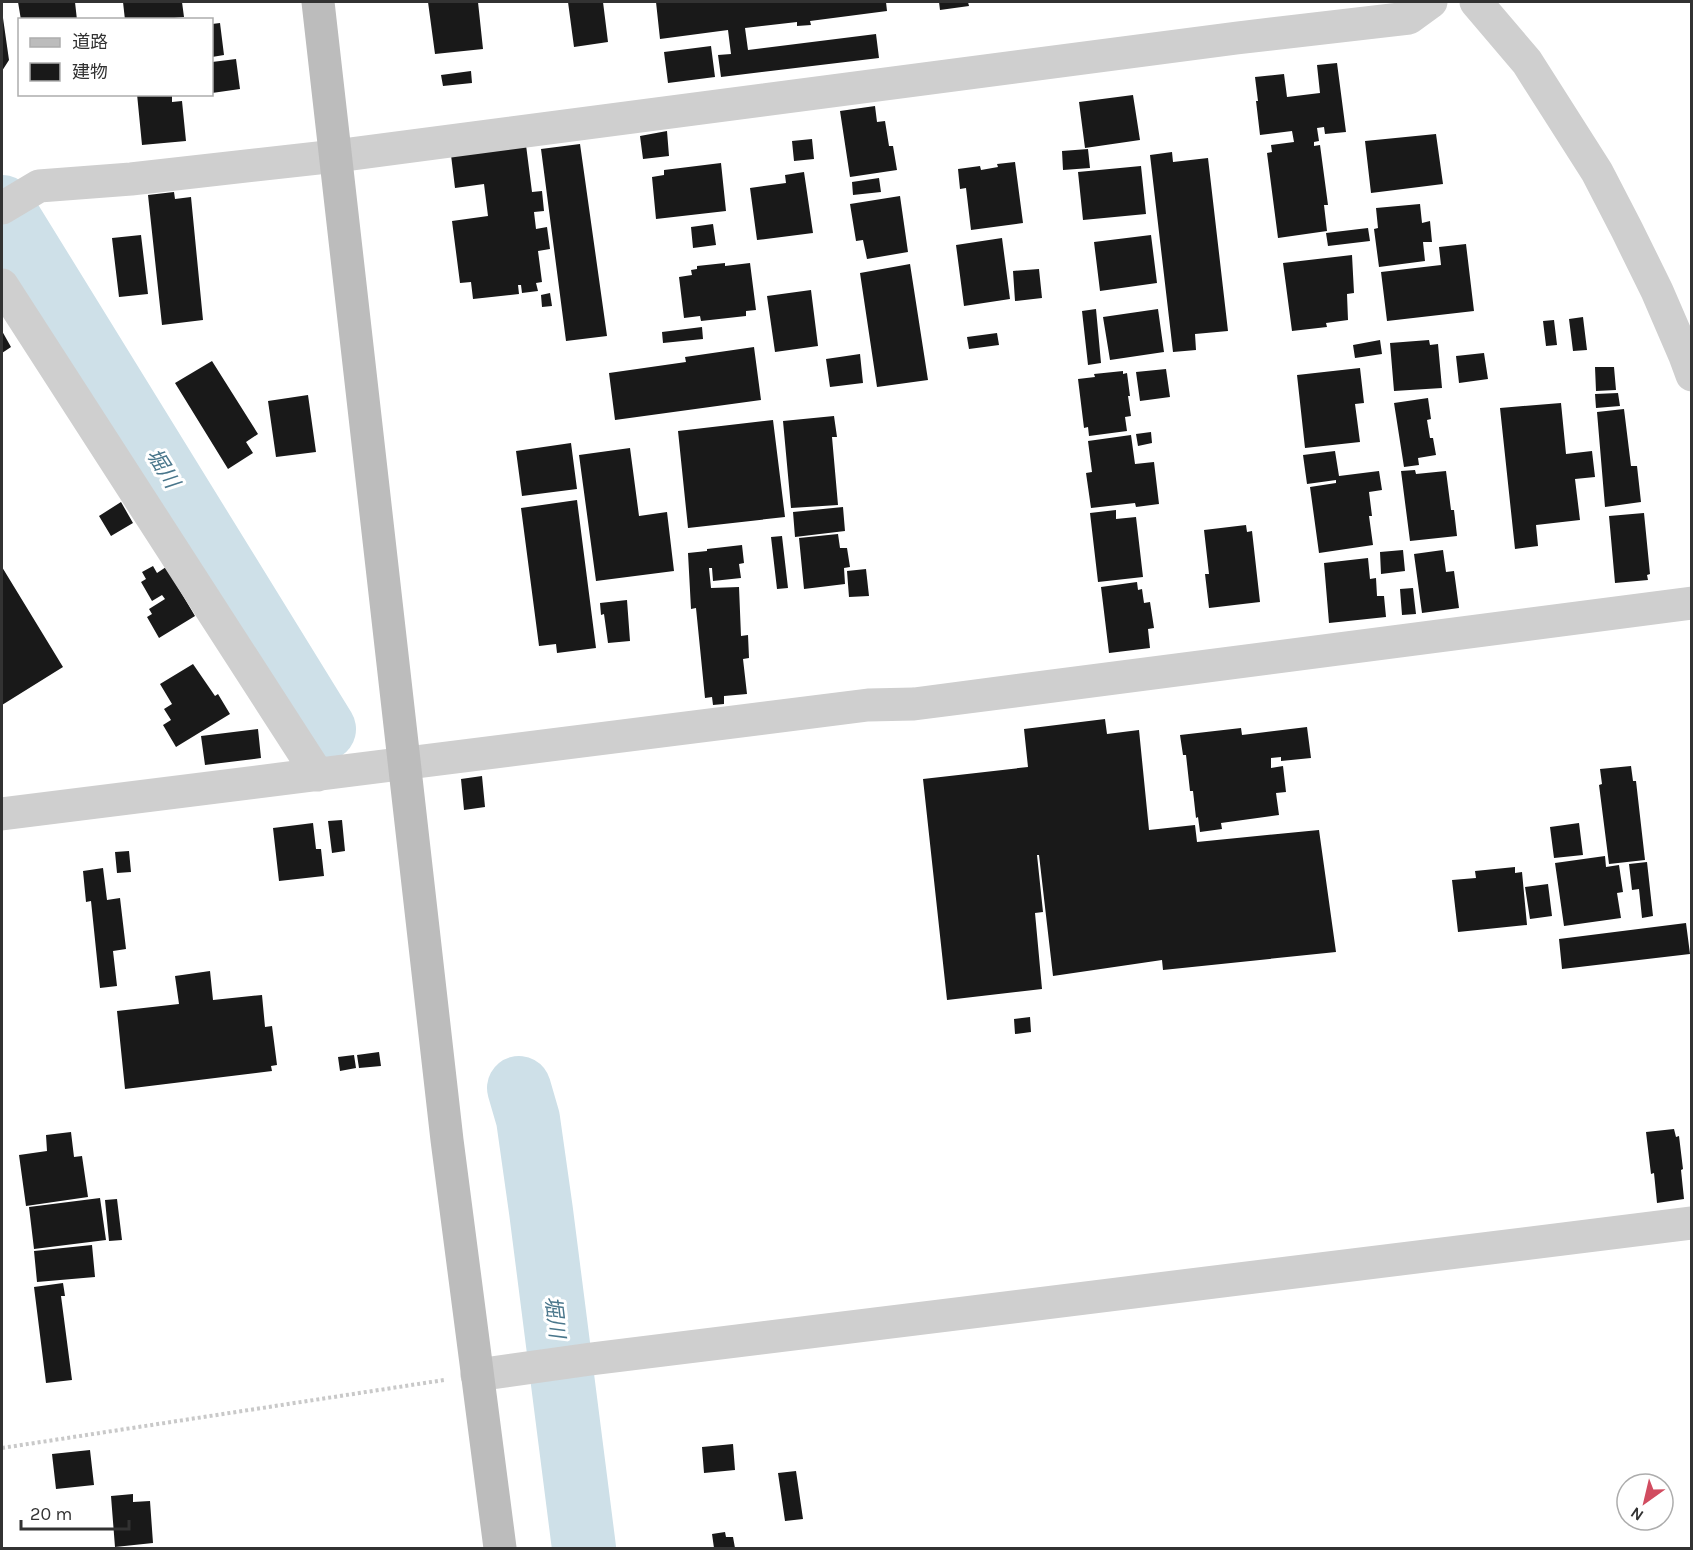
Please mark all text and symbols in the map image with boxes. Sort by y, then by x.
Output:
legend [18,18,213,96]
text: 道路 [72,31,108,53]
text: 建物 [72,61,108,83]
water label: 堀川 [142,444,185,494]
water label: 堀川 [541,1295,570,1341]
north arrow [1615,1472,1675,1532]
scale bar [21,1493,129,1531]
text: 20 m [30,1503,72,1525]
text: N [1627,1503,1647,1525]

